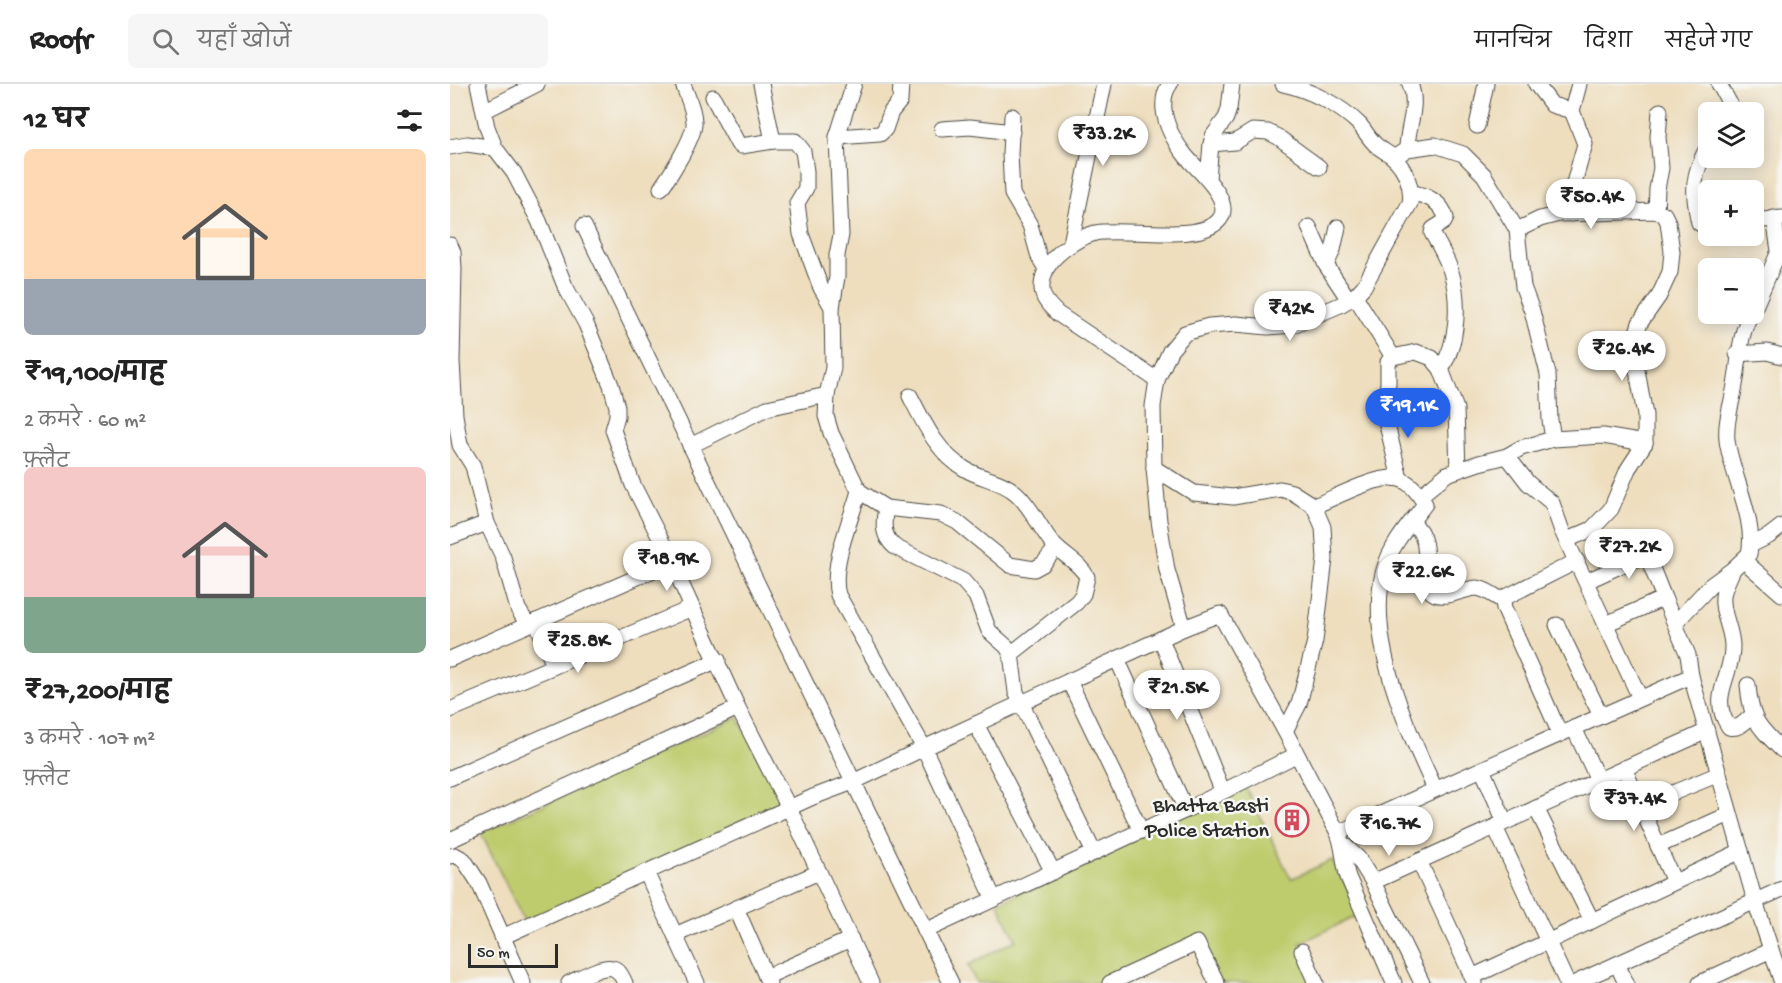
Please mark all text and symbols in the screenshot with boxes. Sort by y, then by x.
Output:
search box [128,14,548,68]
text: Roofr [30,25,92,58]
icon: search [149,25,182,58]
text: यहाँ खोजें [197,30,291,56]
text: मानचित्र [1475,31,1552,56]
text: दिशा [1585,31,1632,56]
text: सहेजे गए [1665,31,1752,56]
map controls [1698,102,1764,324]
button: layers [1698,102,1764,168]
icon: filters [393,104,426,137]
text: 12 घर [24,107,88,138]
pin: ₹33.2K [1054,116,1152,167]
text: ₹33.2K [1072,124,1134,147]
pin: ₹50.4K [1542,179,1640,230]
button: + [1698,180,1764,246]
text: ₹50.4K [1560,187,1622,210]
icon: home [171,188,279,296]
button: − [1698,258,1764,324]
pin: ₹42K [1254,291,1326,342]
text: ₹42K [1268,299,1312,322]
pin: ₹26.4K [1573,331,1671,382]
text: ₹26.4K [1592,339,1652,362]
text: ₹19,100/माह [24,360,166,391]
pin: ₹19.1K [1359,388,1457,439]
text: ₹19.1K [1379,396,1437,419]
text: 2 कमरे · 60 m² [24,411,146,434]
text: फ़्लैट [24,452,70,475]
icon: home [171,506,279,614]
pin: ₹27.2K [1580,529,1678,580]
text: ₹27.2K [1598,537,1660,560]
pin: ₹18.9K [618,541,716,592]
text: ₹18.9K [637,549,697,572]
pin: ₹22.6K [1373,554,1471,605]
text: ₹22.6K [1392,562,1452,585]
pin: ₹25.8K [529,623,627,674]
text: ₹25.8K [547,631,609,654]
pin: ₹21.5K [1128,670,1226,721]
text: ₹27,200/माह [24,678,171,709]
text: ₹21.5K [1147,678,1207,701]
text: 3 कमरे · 107 m² [24,729,155,752]
text: फ़्लैट [24,770,70,793]
pin: ₹37.4K [1585,781,1683,832]
text: ₹37.4K [1603,789,1665,812]
place label: Bhatta Basti Police Station [1144,794,1270,845]
building icon: Bhatta Basti Police Station [1274,802,1310,838]
pin: ₹16.7K [1340,806,1438,857]
text: ₹16.7K [1359,814,1419,837]
scale bar [468,941,558,968]
text: 50 m [477,945,510,964]

